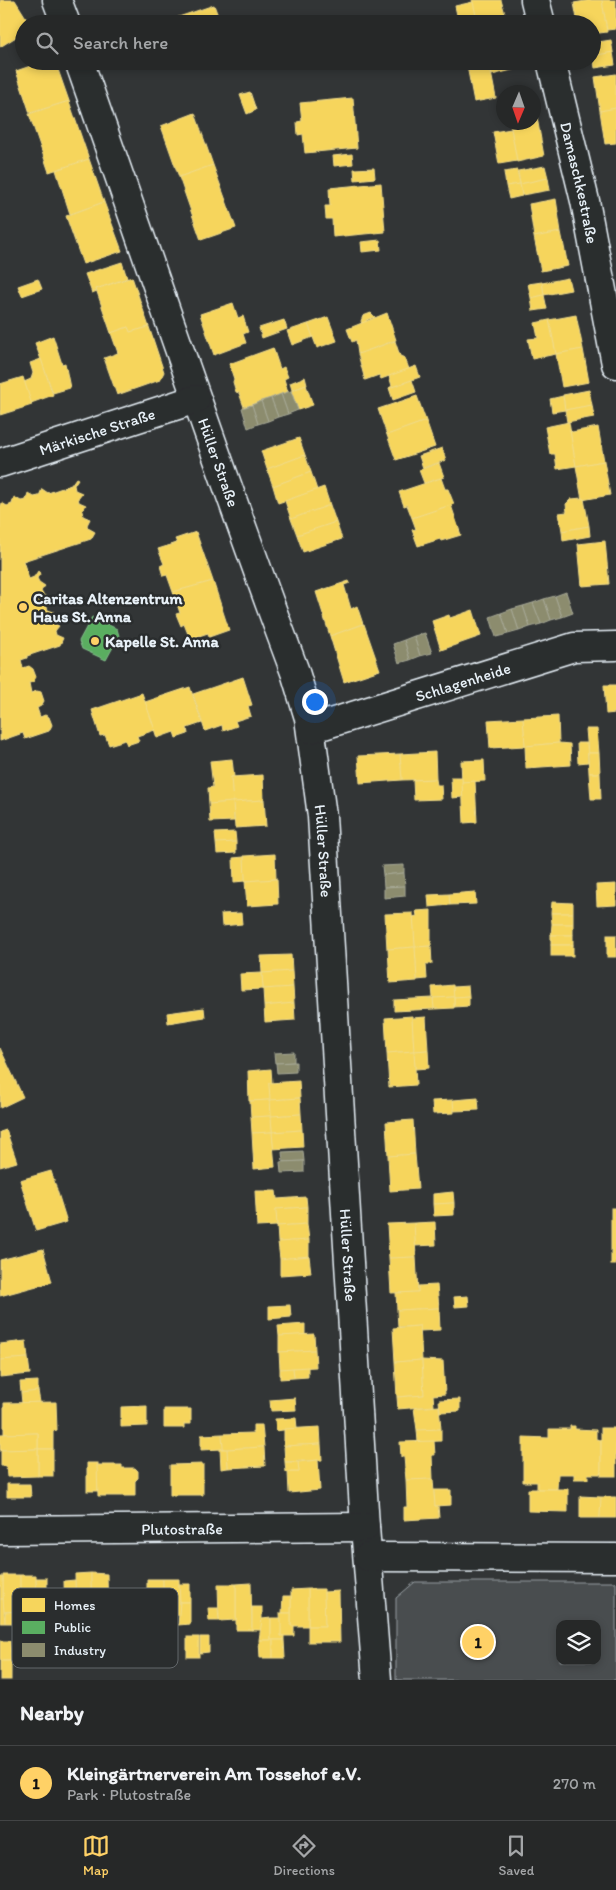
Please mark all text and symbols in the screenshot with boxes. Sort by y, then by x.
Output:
search box [15,15,601,70]
icon: search [33,29,61,57]
text: Search here [73,31,168,54]
north arrow [496,85,541,130]
street label: Damaschkestraße [557,120,602,245]
street label: Märkische Straße [37,404,157,459]
street label: Hüller Straße [194,415,243,510]
place label: Caritas Altenzentrum Haus St. Anna [33,589,182,626]
marker: Caritas Altenzentrum Haus St. Anna [17,601,29,613]
place label: Kapelle St. Anna [105,632,219,652]
marker: Kapelle St. Anna [89,635,101,647]
street label: Schlagenheide [413,658,513,705]
your location [302,689,328,715]
street label: Hüller Straße [311,803,336,898]
street label: Hüller Straße [336,1208,361,1303]
street label: Plutostraße [141,1519,223,1538]
legend [12,1588,178,1668]
text: Homes [54,1597,96,1614]
text: Public [54,1619,92,1636]
map controls [556,1620,601,1665]
button: layers [556,1620,601,1665]
pin: 1 [462,1623,494,1661]
text: Industry [54,1642,106,1659]
text: Nearby [20,1700,84,1725]
text: Kleingärtnerverein Am Tossehof e.V. [67,1762,361,1785]
text: 1 [32,1774,40,1793]
text: 270 m [553,1774,596,1793]
text: Park · Plutostraße [67,1785,191,1804]
tab: Map [82,1832,110,1879]
tab: Directions [273,1832,335,1879]
tab: Saved [498,1832,534,1879]

